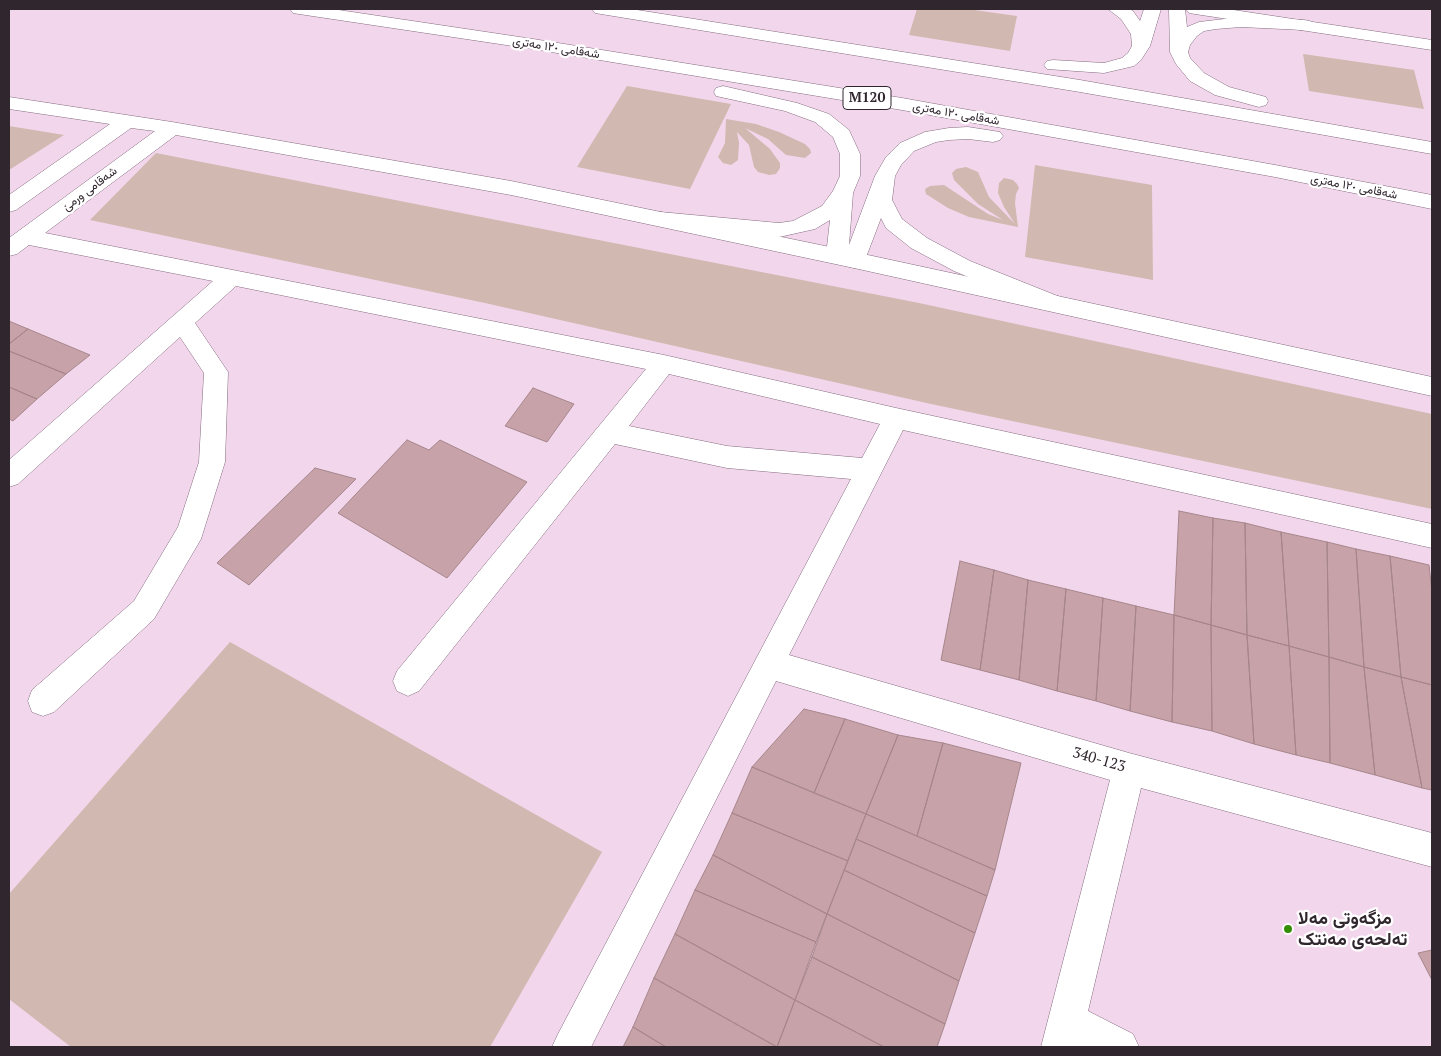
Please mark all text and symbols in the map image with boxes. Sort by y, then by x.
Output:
street label: شەقامی ١٢٠ مەتری [511,34,601,62]
road number: M120 [843,86,891,110]
street label: شەقامی ١٢٠ مەتری [911,99,1001,129]
street label: شەقامی ورمێ [60,164,120,214]
street label: شەقامی ١٢٠ مەتری [1309,172,1399,202]
street label: 340-123 [1070,744,1128,776]
place label: مزگەوتی مەلا تەلحەی مەنتک [1298,908,1407,951]
marker: مزگەوتی مەلا تەلحەی مەنتک [1282,923,1294,935]

